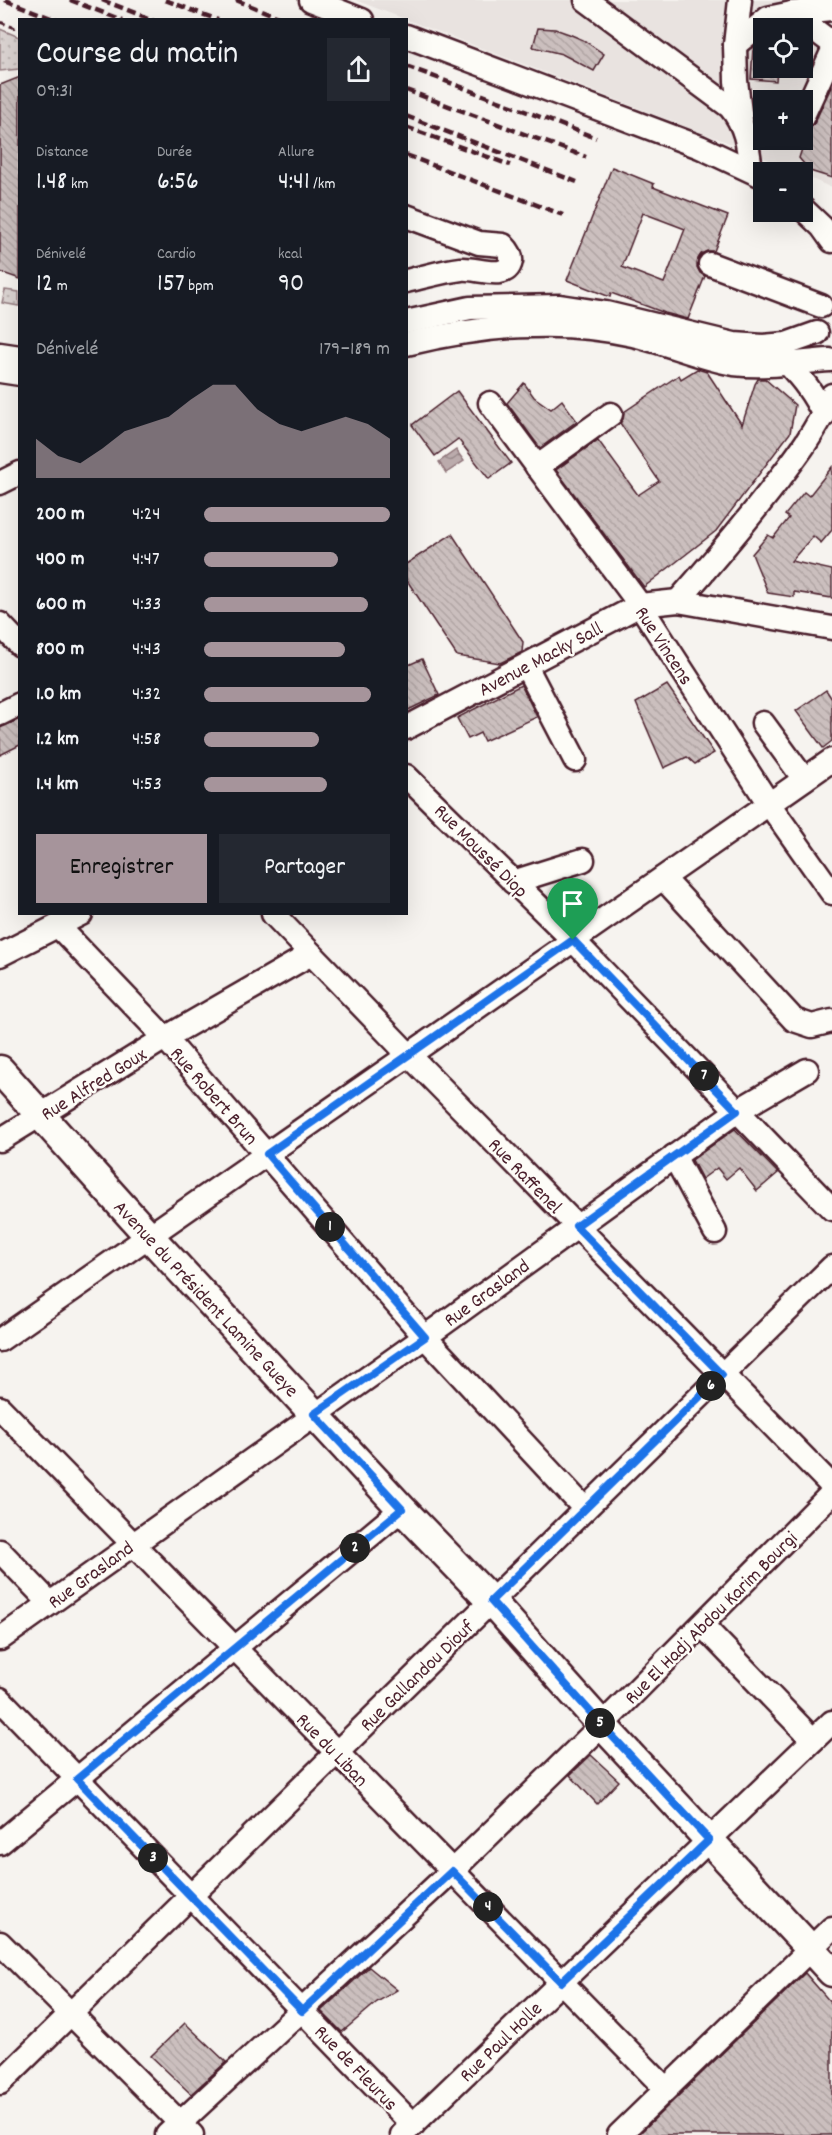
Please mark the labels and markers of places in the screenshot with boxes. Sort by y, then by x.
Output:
pin [547,878,598,940]
pin: 7 [689,1061,719,1091]
pin: 1 [315,1212,345,1242]
pin: 6 [696,1371,726,1401]
pin: 2 [340,1533,370,1563]
pin: 5 [585,1708,615,1738]
pin: 3 [138,1843,168,1873]
pin: 4 [473,1892,503,1922]

